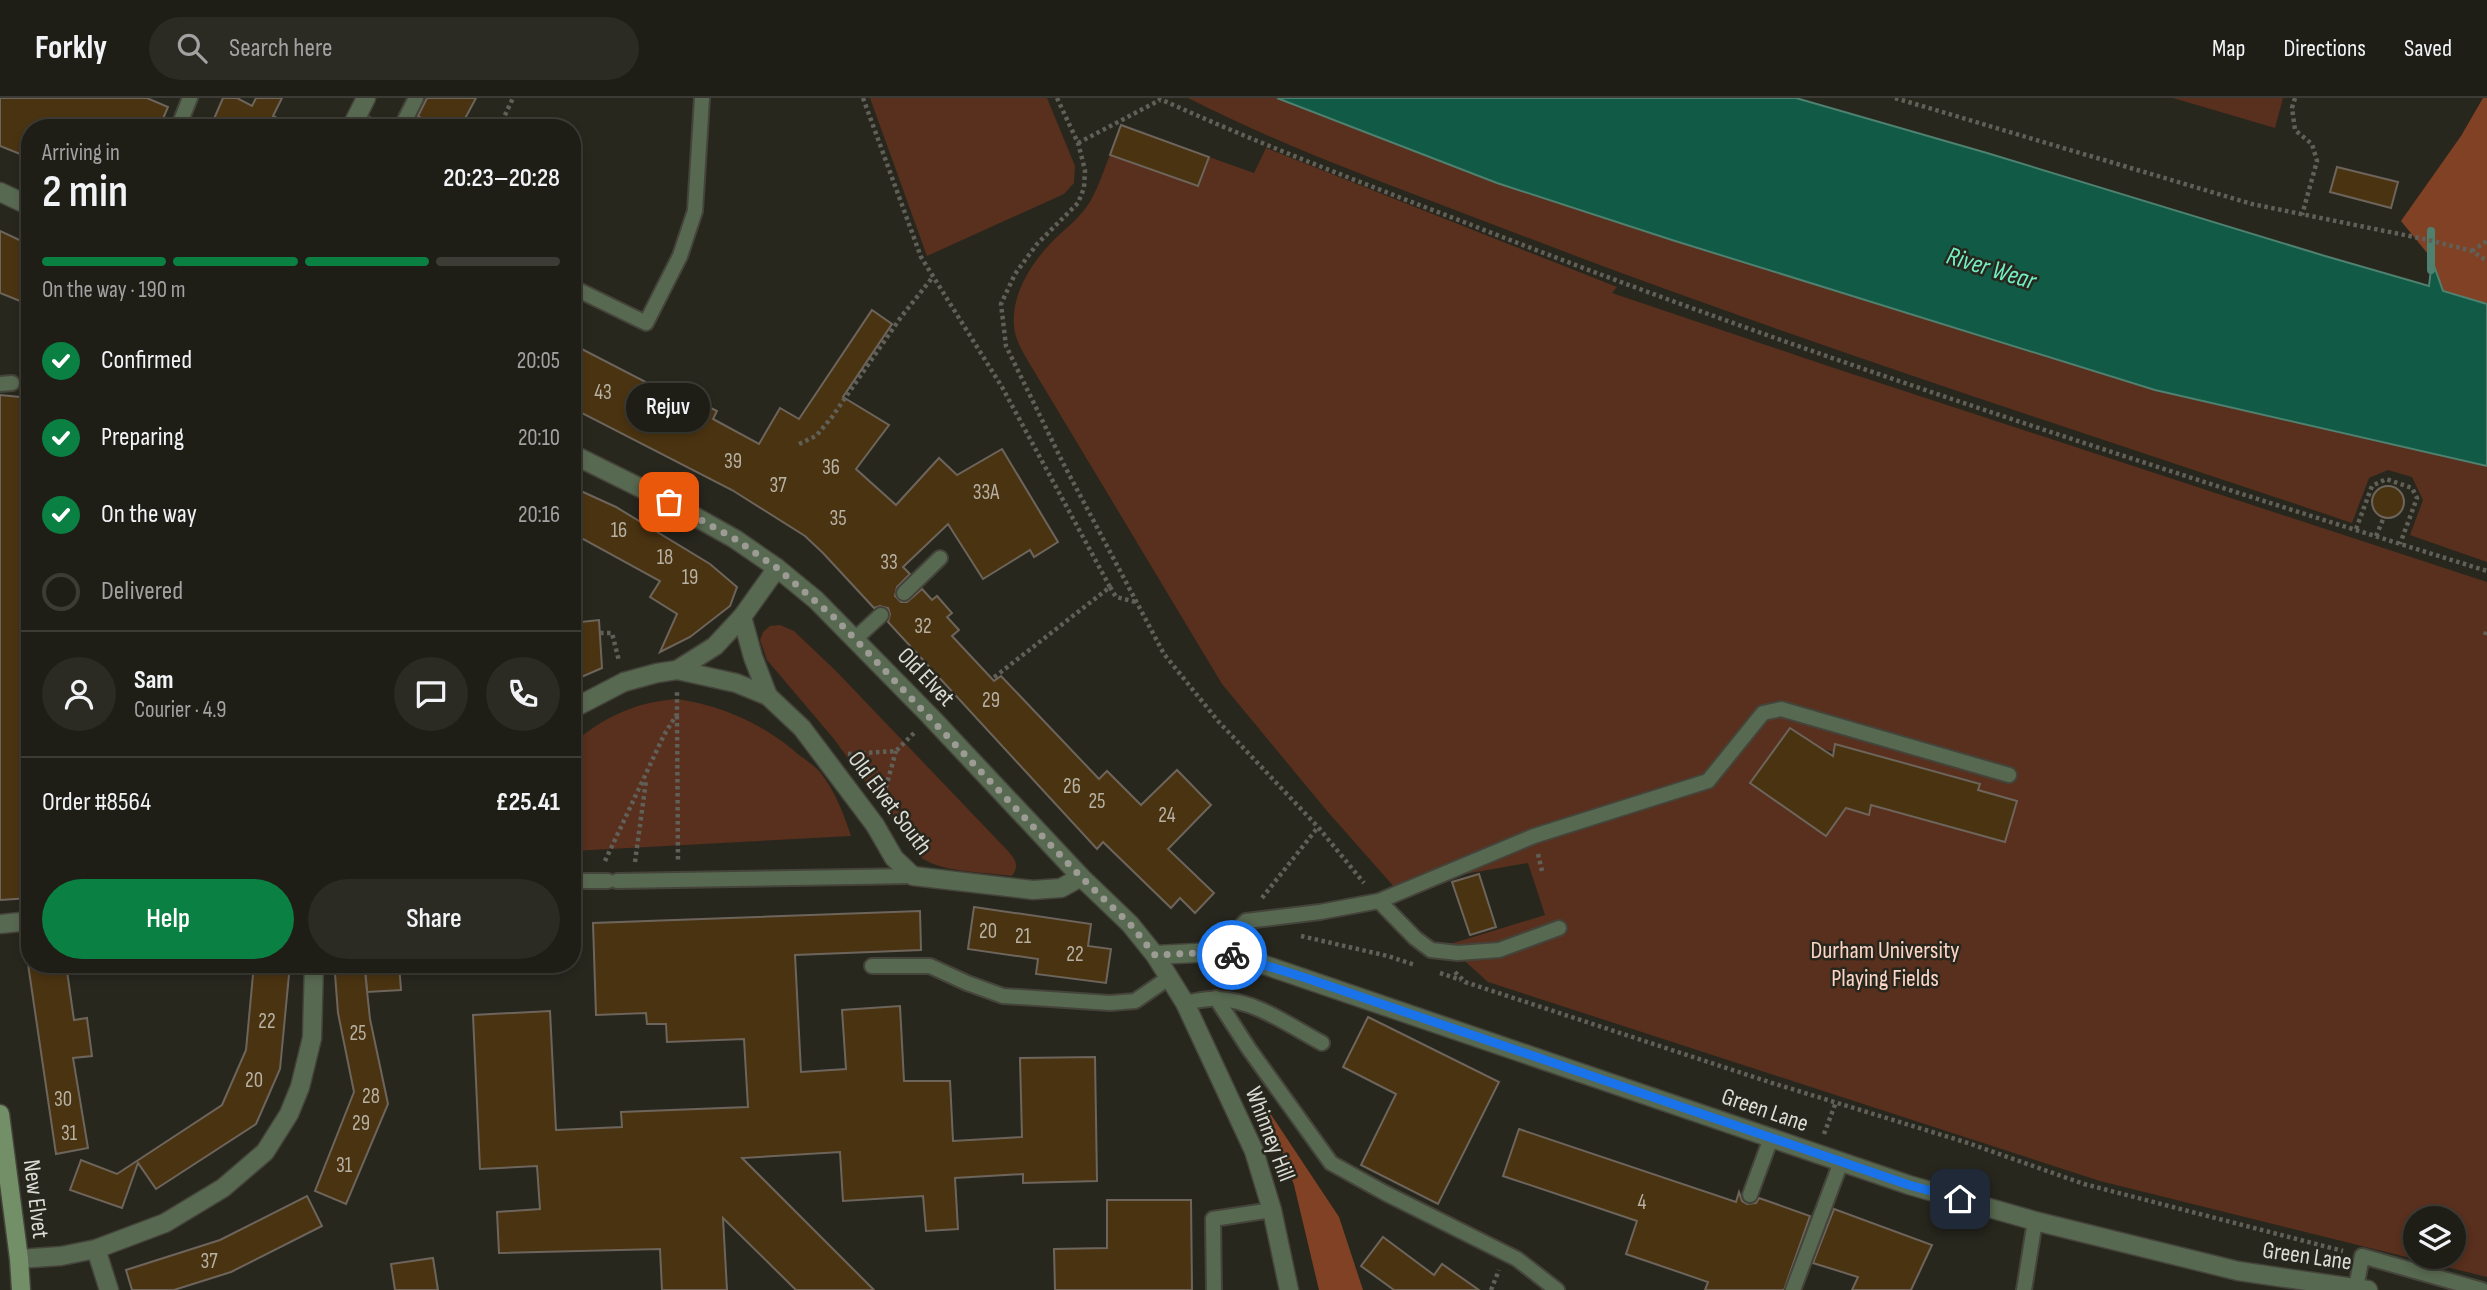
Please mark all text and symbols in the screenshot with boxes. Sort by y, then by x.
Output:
search box [149,17,639,80]
text: Forkly [35,28,107,68]
icon: search [173,29,211,67]
text: Search here [229,33,332,64]
text: Map [2212,34,2245,63]
text: Directions [2283,34,2366,63]
text: Saved [2404,34,2452,63]
text: Arriving in [42,139,120,167]
text: 20:23–20:28 [443,163,560,194]
text: 2 min [42,165,128,220]
water label: River Wear [1943,241,2041,298]
text: On the way · 190 m [42,276,185,304]
icon: check [42,342,80,380]
text: Confirmed [101,345,192,376]
text: 20:05 [517,347,560,375]
house number: 43 [594,380,612,405]
callout: Rejuv [627,383,711,432]
text: Rejuv [646,393,690,421]
icon: check [42,419,80,457]
text: Preparing [101,422,184,453]
text: 20:10 [518,424,560,452]
house number: 39 [724,449,742,474]
house number: 36 [822,455,840,480]
pin [639,472,699,532]
house number: 37 [769,473,787,498]
house number: 33A [973,480,1000,505]
icon: bag [650,483,688,521]
icon: check [42,496,80,534]
text: On the way [101,499,197,530]
text: 20:16 [518,501,560,529]
house number: 35 [829,506,847,531]
house number: 16 [611,518,627,543]
house number: 18 [657,545,673,570]
house number: 33 [880,550,898,575]
house number: 19 [682,565,698,590]
text: Delivered [101,576,183,607]
house number: 32 [914,614,932,639]
street label: Old Elvet [891,642,961,712]
button: person [42,657,116,731]
button: chat [394,657,468,731]
button: phone [486,657,560,731]
text: Sam [134,665,174,696]
house number: 29 [982,688,1000,713]
text: Courier · 4.9 [134,696,226,724]
street label: Old Elvet South [842,746,938,860]
house number: 26 [1063,774,1081,799]
text: Order #8564 [42,787,151,818]
text: £25.41 [496,787,560,818]
house number: 25 [1088,789,1106,814]
house number: 24 [1158,803,1176,828]
button: Help [42,879,294,959]
button: Share [308,879,560,959]
house number: 20 [979,919,997,944]
courier [1197,920,1267,990]
house number: 21 [1015,924,1032,949]
icon: bike [1213,936,1251,974]
park label: Durham University Playing Fields [1810,936,1960,993]
house number: 22 [1066,942,1084,967]
house number: 22 [258,1009,276,1034]
house number: 25 [349,1021,367,1046]
house number: 20 [245,1068,263,1093]
street label: Green Lane [1718,1082,1812,1138]
street label: Whinney Hill [1239,1083,1301,1185]
house number: 28 [362,1084,380,1109]
house number: 30 [54,1087,72,1112]
house number: 29 [352,1111,370,1136]
house number: 31 [61,1121,78,1146]
house number: 31 [336,1153,353,1178]
street label: New Elvet [17,1158,55,1240]
pin [1930,1169,1990,1229]
icon: home [1941,1180,1979,1218]
house number: 4 [1638,1190,1647,1215]
map controls [2403,1206,2466,1269]
button: layers [2403,1206,2466,1269]
street label: Green Lane [2260,1235,2354,1277]
house number: 37 [200,1249,218,1274]

